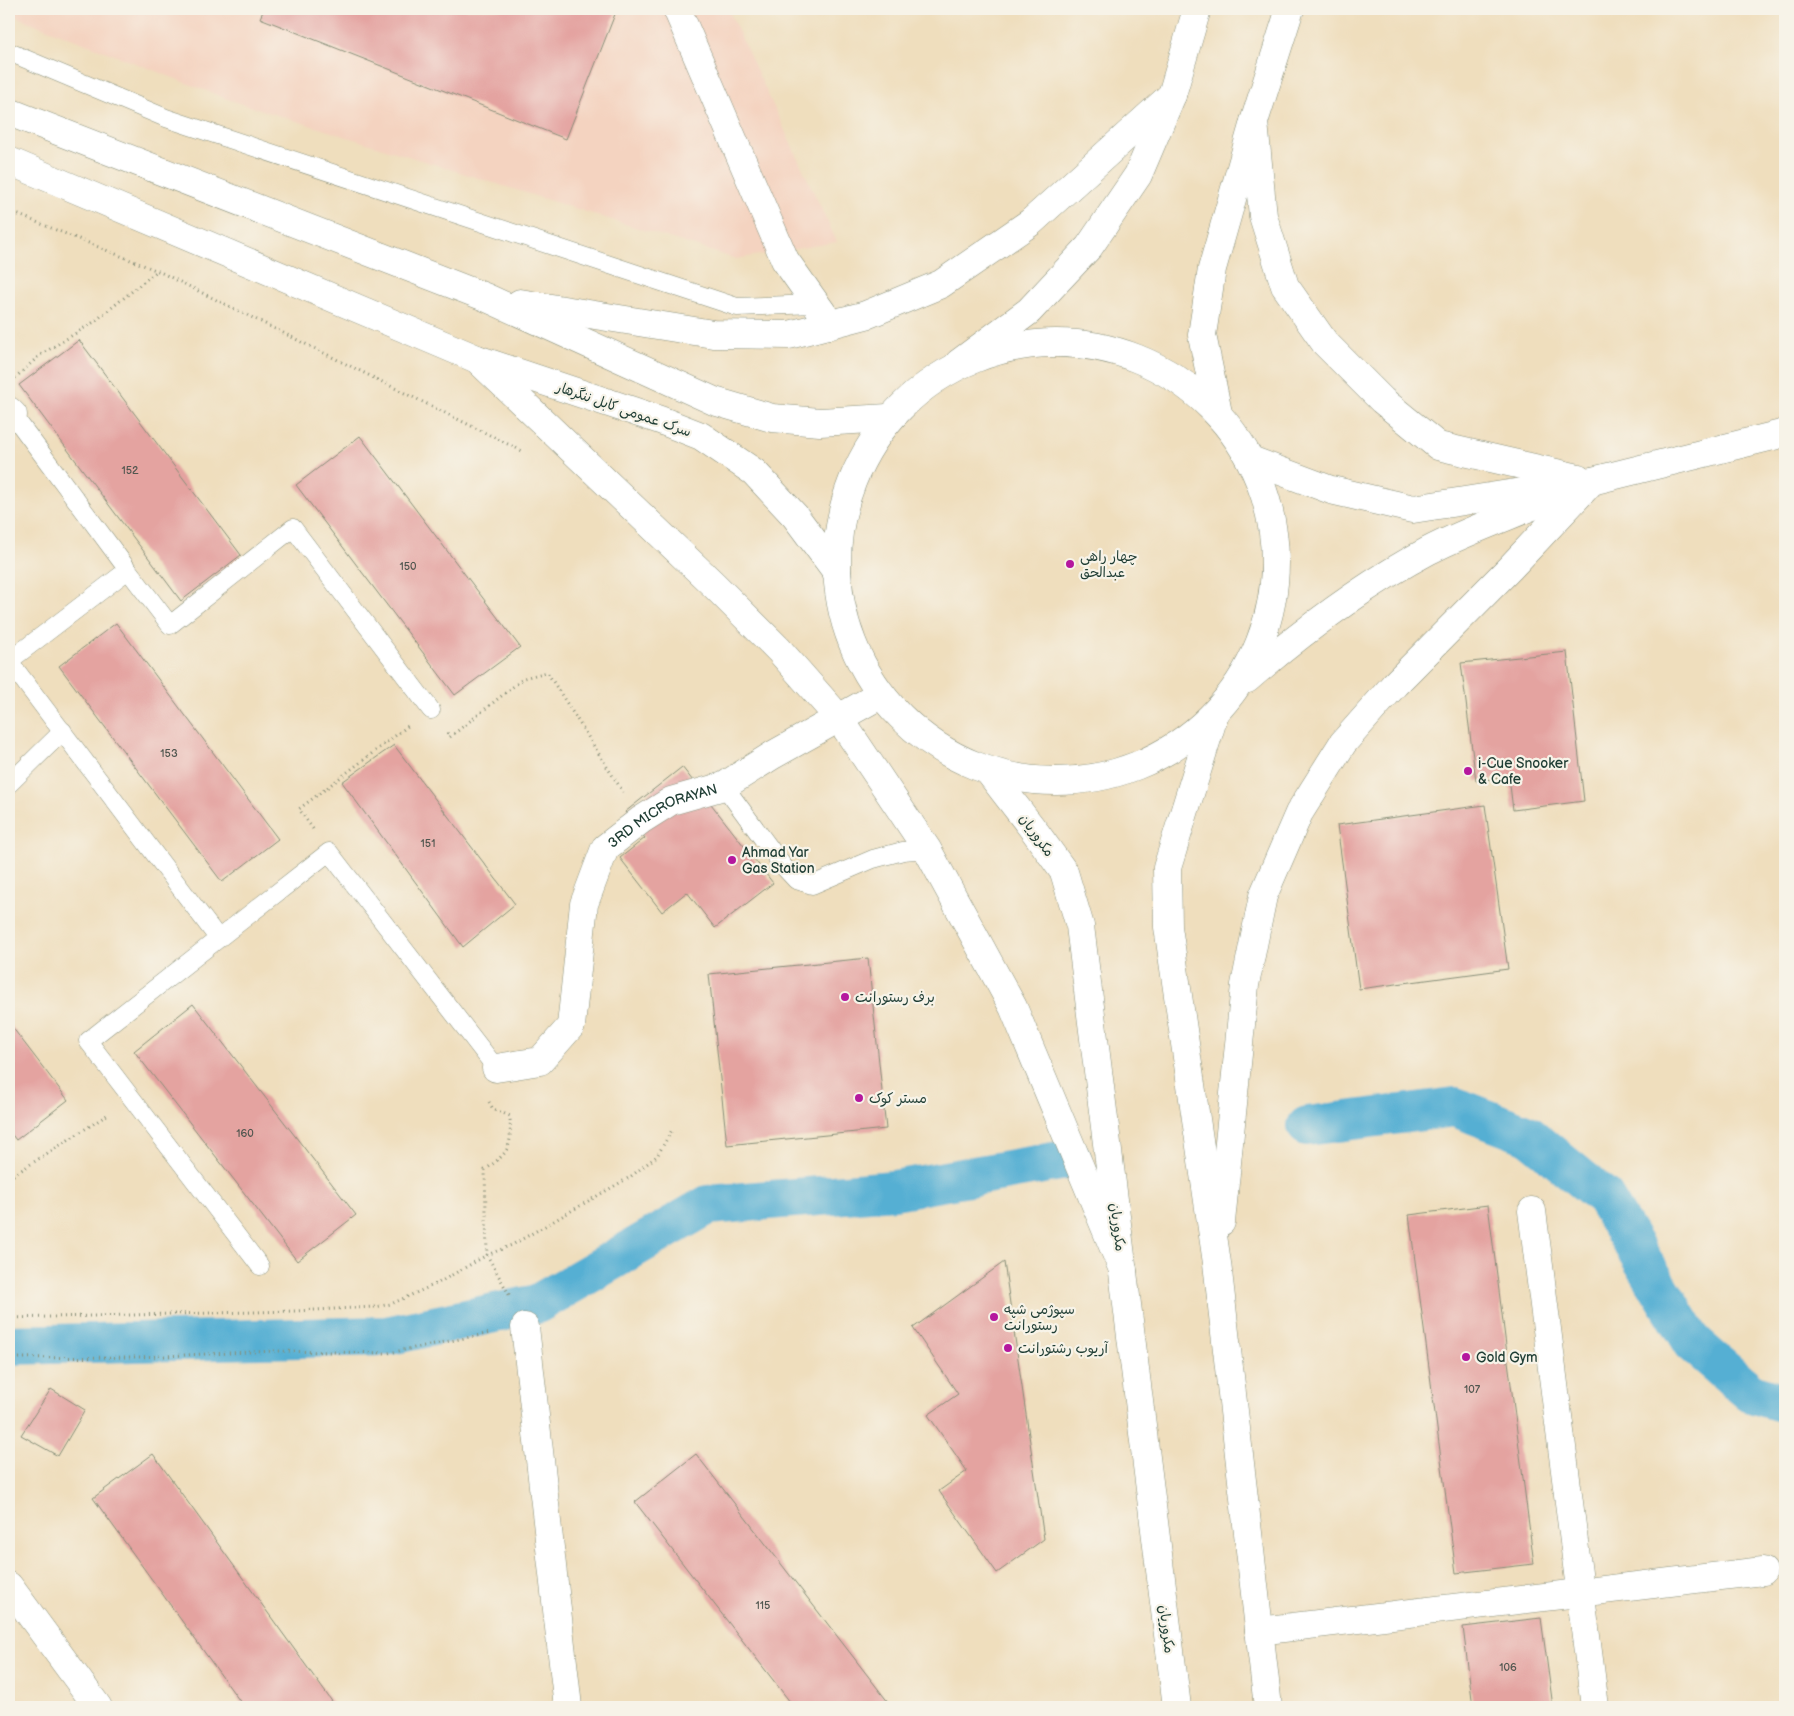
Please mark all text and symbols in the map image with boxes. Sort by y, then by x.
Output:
street label: سرک عمومی کابل ننگرهار [553,378,693,441]
house number: 152 [121,464,139,477]
place label: چهار راهی عبدالحق [1080,548,1137,581]
marker: چهار راهی عبدالحق [1064,558,1076,570]
house number: 150 [399,560,417,573]
house number: 153 [160,747,178,760]
place label: i-Cue Snooker & Cafe [1478,755,1569,788]
marker: i-Cue Snooker & Cafe [1462,765,1474,777]
street label: 3RD MICRORAYAN [605,780,719,852]
street label: مکروریان [1015,811,1058,860]
house number: 151 [421,837,435,850]
place label: Ahmad Yar Gas Station [742,844,815,877]
marker: Ahmad Yar Gas Station [726,854,738,866]
place label: برف رستورانت [855,989,935,1006]
marker: برف رستورانت [839,991,851,1003]
place label: مستر کوک [869,1090,927,1107]
marker: مستر کوک [853,1092,865,1104]
house number: 160 [236,1127,254,1140]
street label: مکروریان [1106,1202,1129,1252]
place label: سپوژمی شپه رستورانت [1004,1301,1075,1334]
marker: سپوژمی شپه رستورانت [988,1311,1000,1323]
place label: آریوب رشتورانت [1018,1340,1108,1357]
marker: آریوب رشتورانت [1002,1342,1014,1354]
place label: Gold Gym [1476,1349,1538,1366]
marker: Gold Gym [1460,1351,1472,1363]
house number: 107 [1464,1383,1481,1396]
house number: 115 [756,1599,770,1612]
street label: مکروریان [1155,1604,1178,1654]
house number: 106 [1499,1661,1517,1674]

